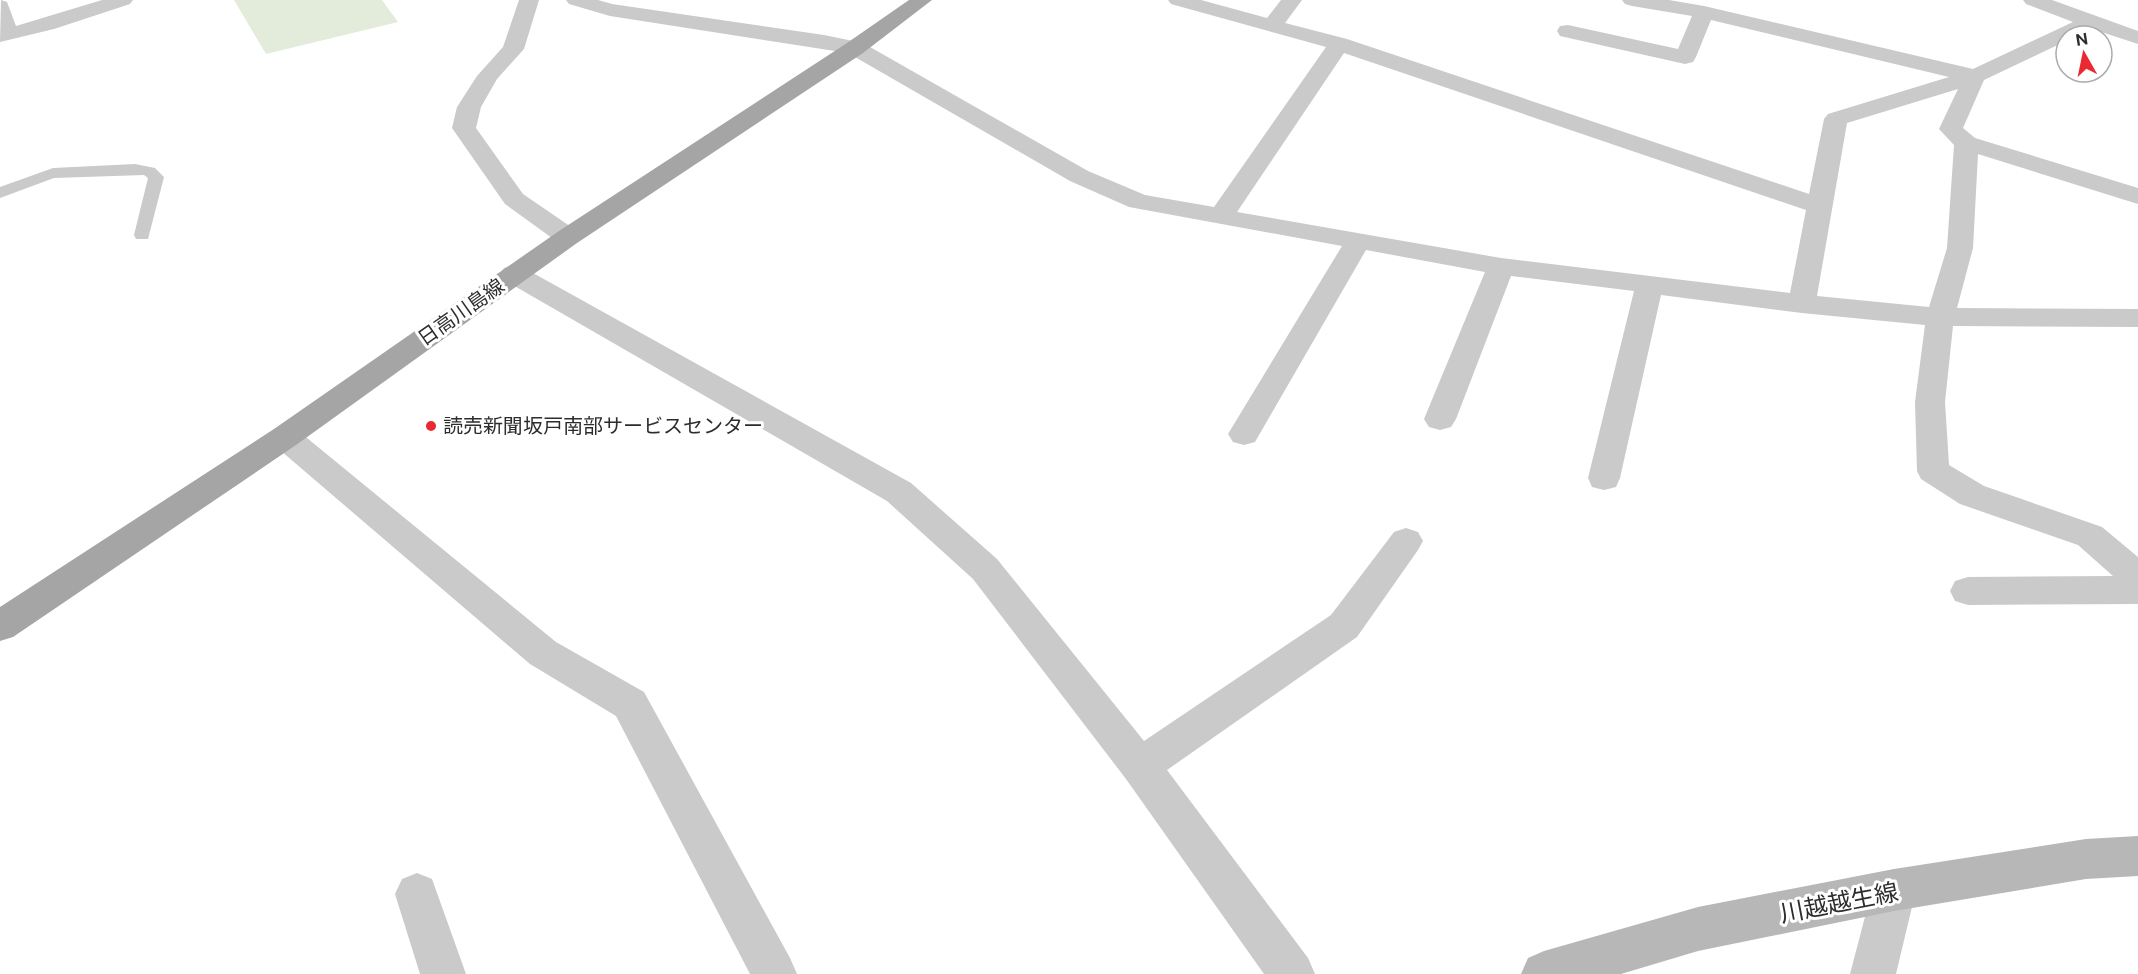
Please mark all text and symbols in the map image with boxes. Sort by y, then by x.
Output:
north arrow [2054,24,2114,84]
text: N [2074,29,2089,50]
street label: 日高川島線 [413,273,509,351]
place label: 読売新聞坂戸南部サービスセンター [443,414,763,438]
marker: 読売新聞坂戸南部サービスセンター [424,419,438,433]
street label: 川越越生線 [1777,877,1901,927]

